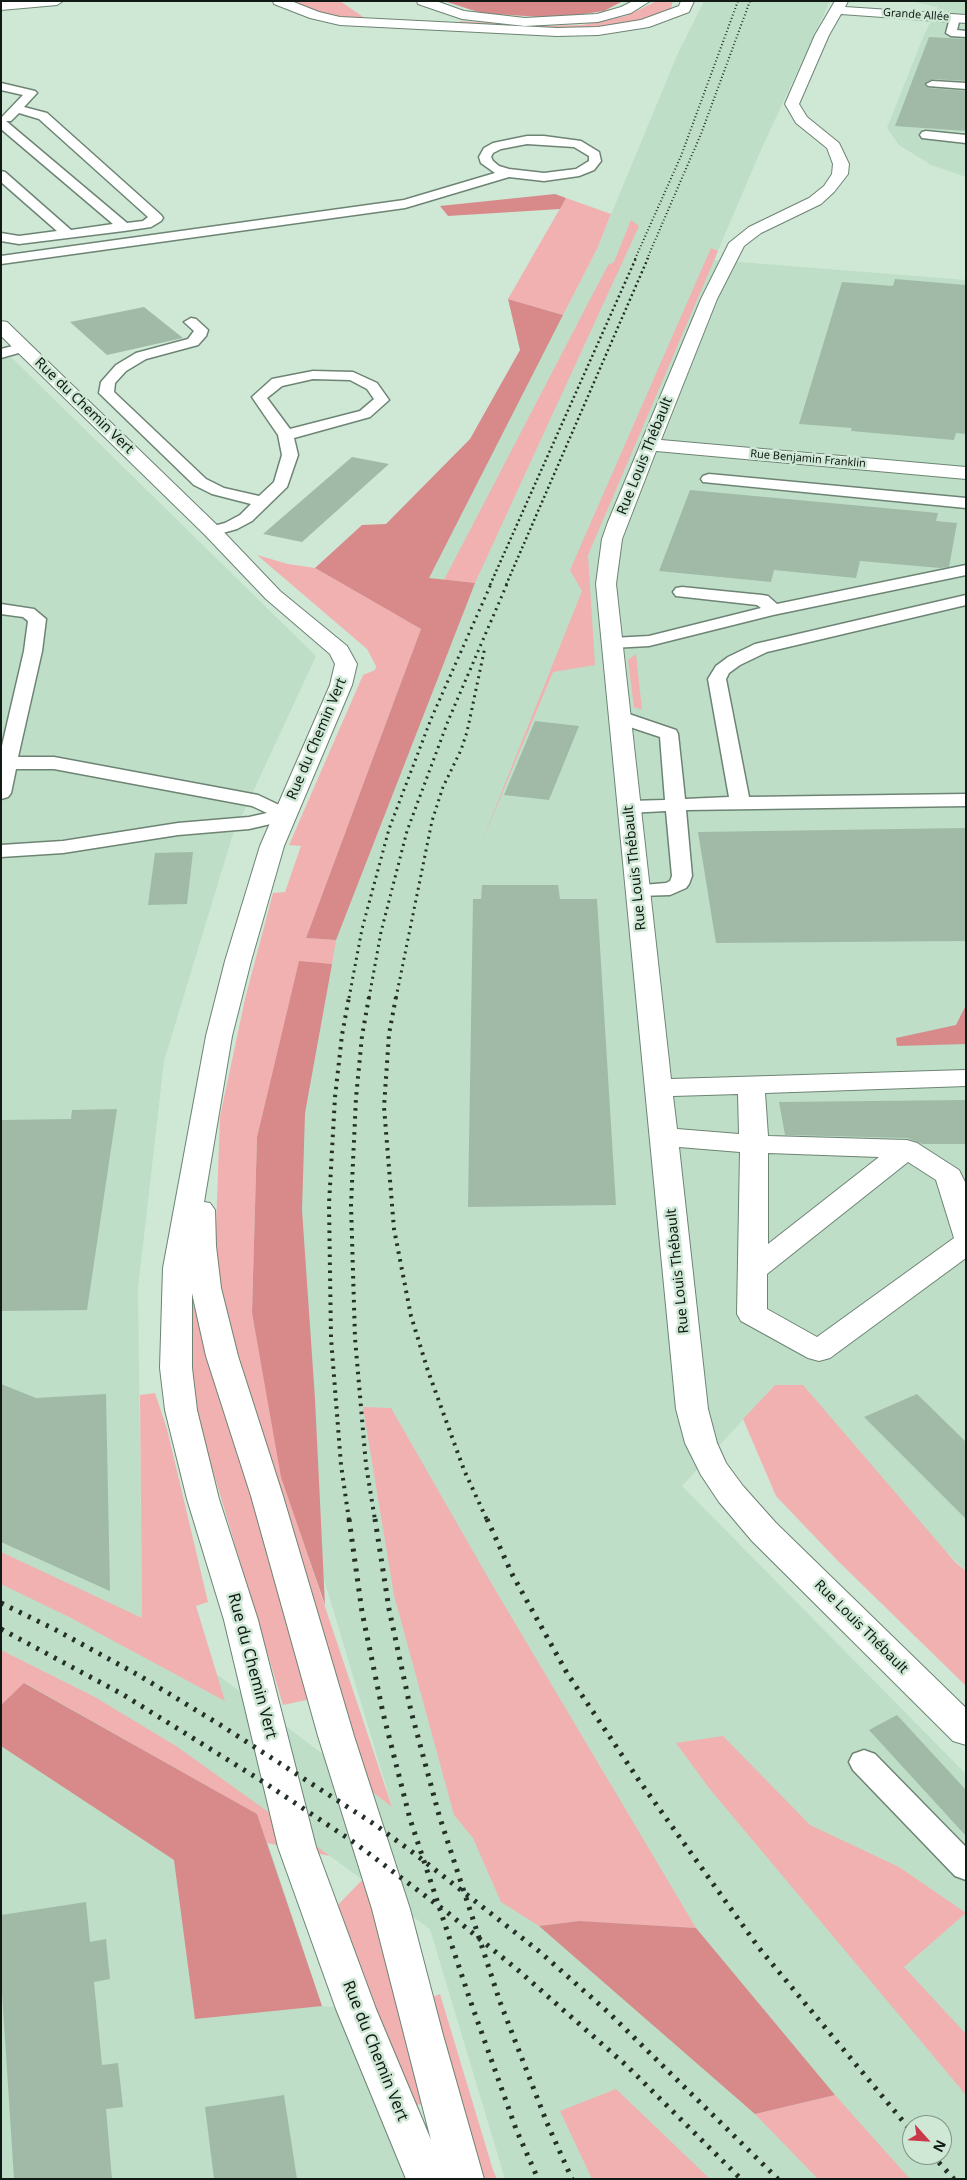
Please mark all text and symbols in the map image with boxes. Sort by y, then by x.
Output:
street label: Grande Allée [882,6,950,24]
street label: Rue du Chemin Vert [31,354,137,458]
street label: Rue Louis Thébault [614,395,676,517]
street label: Rue Benjamin Franklin [750,447,866,471]
street label: Rue du Chemin Vert [284,675,350,803]
street label: Rue Louis Thébault [620,805,650,931]
street label: Rue Louis Thébault [663,1208,693,1334]
street label: Rue Louis Thébault [811,1577,911,1677]
street label: Rue du Chemin Vert [223,1591,281,1741]
street label: Rue du Chemin Vert [338,1978,412,2124]
north arrow [902,2115,952,2165]
text: N [929,2137,951,2156]

